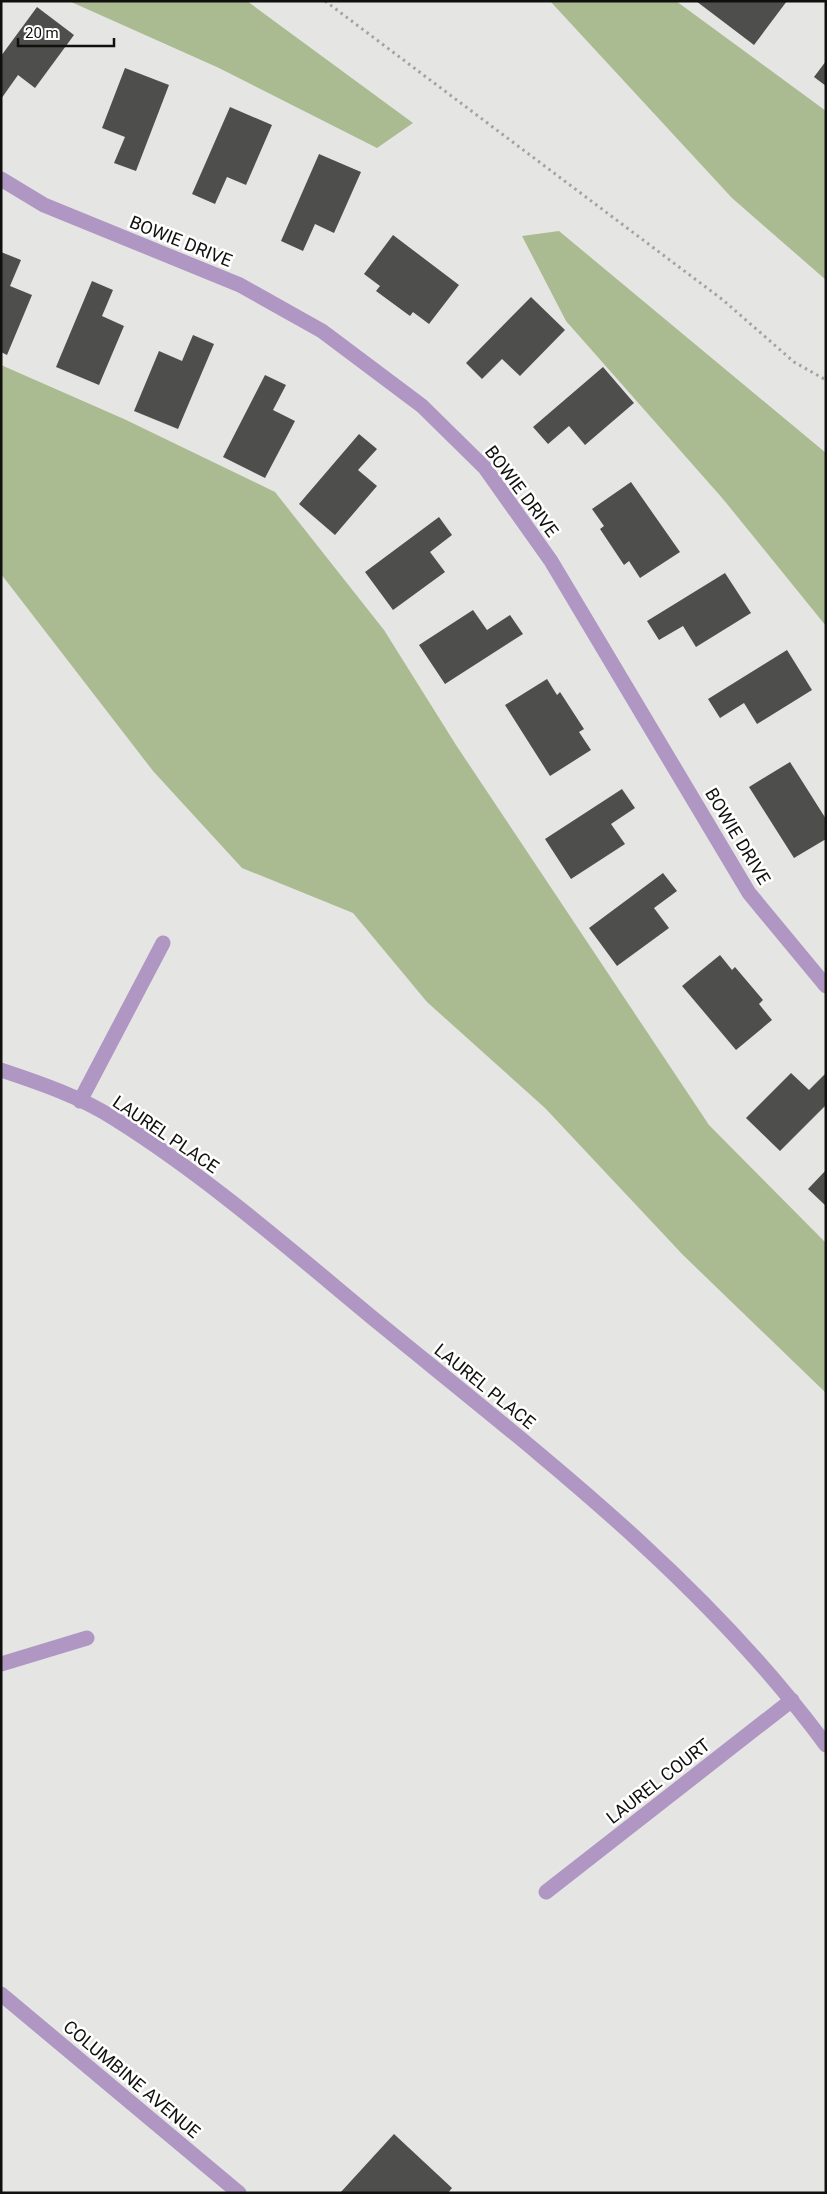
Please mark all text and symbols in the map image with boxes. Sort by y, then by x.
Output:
scale bar [18,15,114,47]
text: 20 m [25,24,59,42]
street label: BOWIE DRIVE [127,211,235,271]
street label: BOWIE DRIVE [481,441,563,541]
street label: BOWIE DRIVE [701,784,775,888]
street label: LAUREL PLACE [109,1091,223,1177]
street label: LAUREL PLACE [430,1339,540,1433]
street label: LAUREL COURT [602,1734,714,1828]
street label: COLUMBINE AVENUE [59,2016,205,2142]

